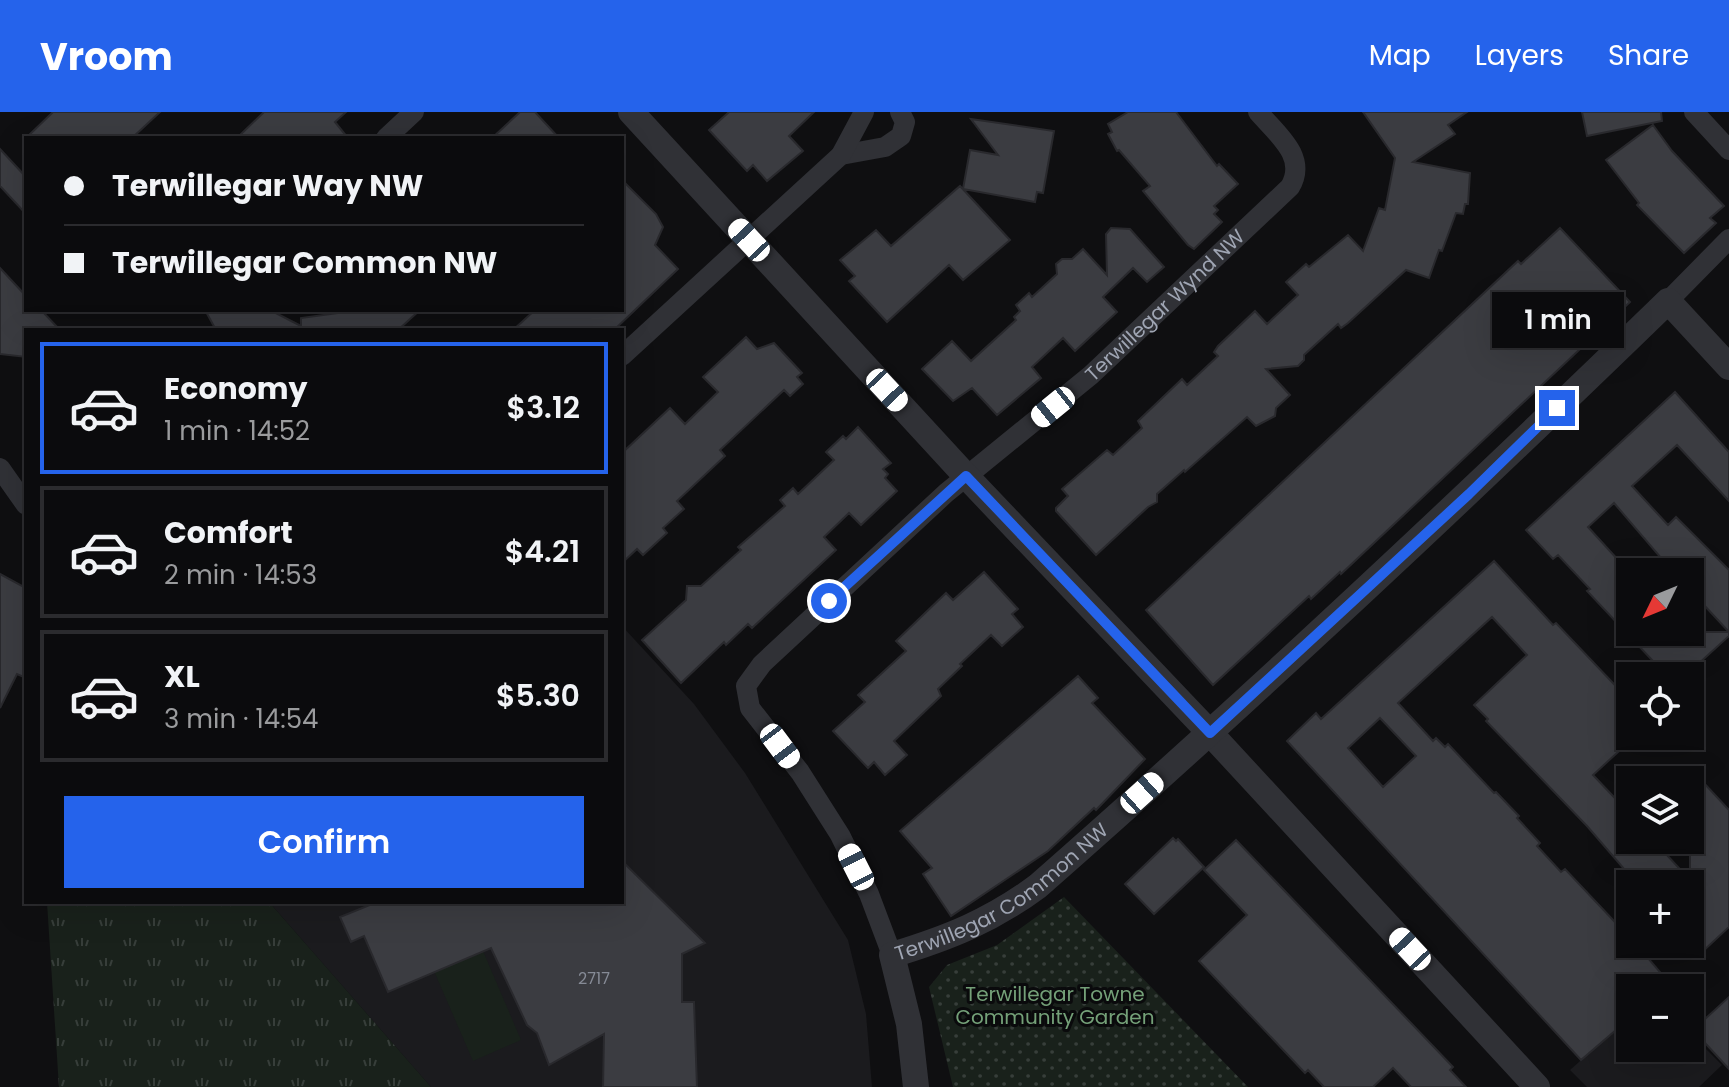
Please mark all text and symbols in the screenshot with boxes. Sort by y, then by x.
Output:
text: Vroom [40,30,173,83]
text: Map [1369,36,1431,75]
text: Layers [1475,36,1564,75]
text: Share [1608,36,1689,75]
text: Terwillegar Way NW [112,164,423,207]
car [724,214,774,266]
street label: Terwillegar Wynd NW [1079,223,1251,388]
text: Terwillegar Common NW [112,241,497,284]
callout: 1 min [1491,292,1623,348]
text: 1 min [1524,302,1592,338]
car [862,364,912,416]
text: Economy [164,367,308,410]
icon: car [68,372,140,444]
car [1027,383,1079,431]
text: $3.12 [507,386,580,429]
route end [1539,390,1575,426]
text: 1 min · 14:52 [164,413,310,449]
text: Comfort [164,511,293,554]
icon: car [68,516,140,588]
text: $4.21 [505,530,580,573]
text: 2 min · 14:53 [164,557,317,593]
north arrow [1616,558,1704,646]
map controls [1616,558,1704,1062]
route start [811,583,847,619]
text: XL [164,655,200,698]
icon: car [68,660,140,732]
button: locate [1616,662,1704,750]
text: $5.30 [496,674,580,717]
text: 3 min · 14:54 [164,701,318,737]
car [756,720,804,772]
button: layers [1616,766,1704,854]
car [1116,768,1168,818]
button: Confirm [64,796,584,888]
street label: Terwillegar Common NW [891,816,1115,967]
car [834,840,878,894]
button: + [1616,870,1704,958]
car [1385,923,1435,975]
house number: 2717 [578,967,610,990]
button: − [1616,974,1704,1062]
park label: Terwillegar Towne Community Garden [955,980,1155,1031]

